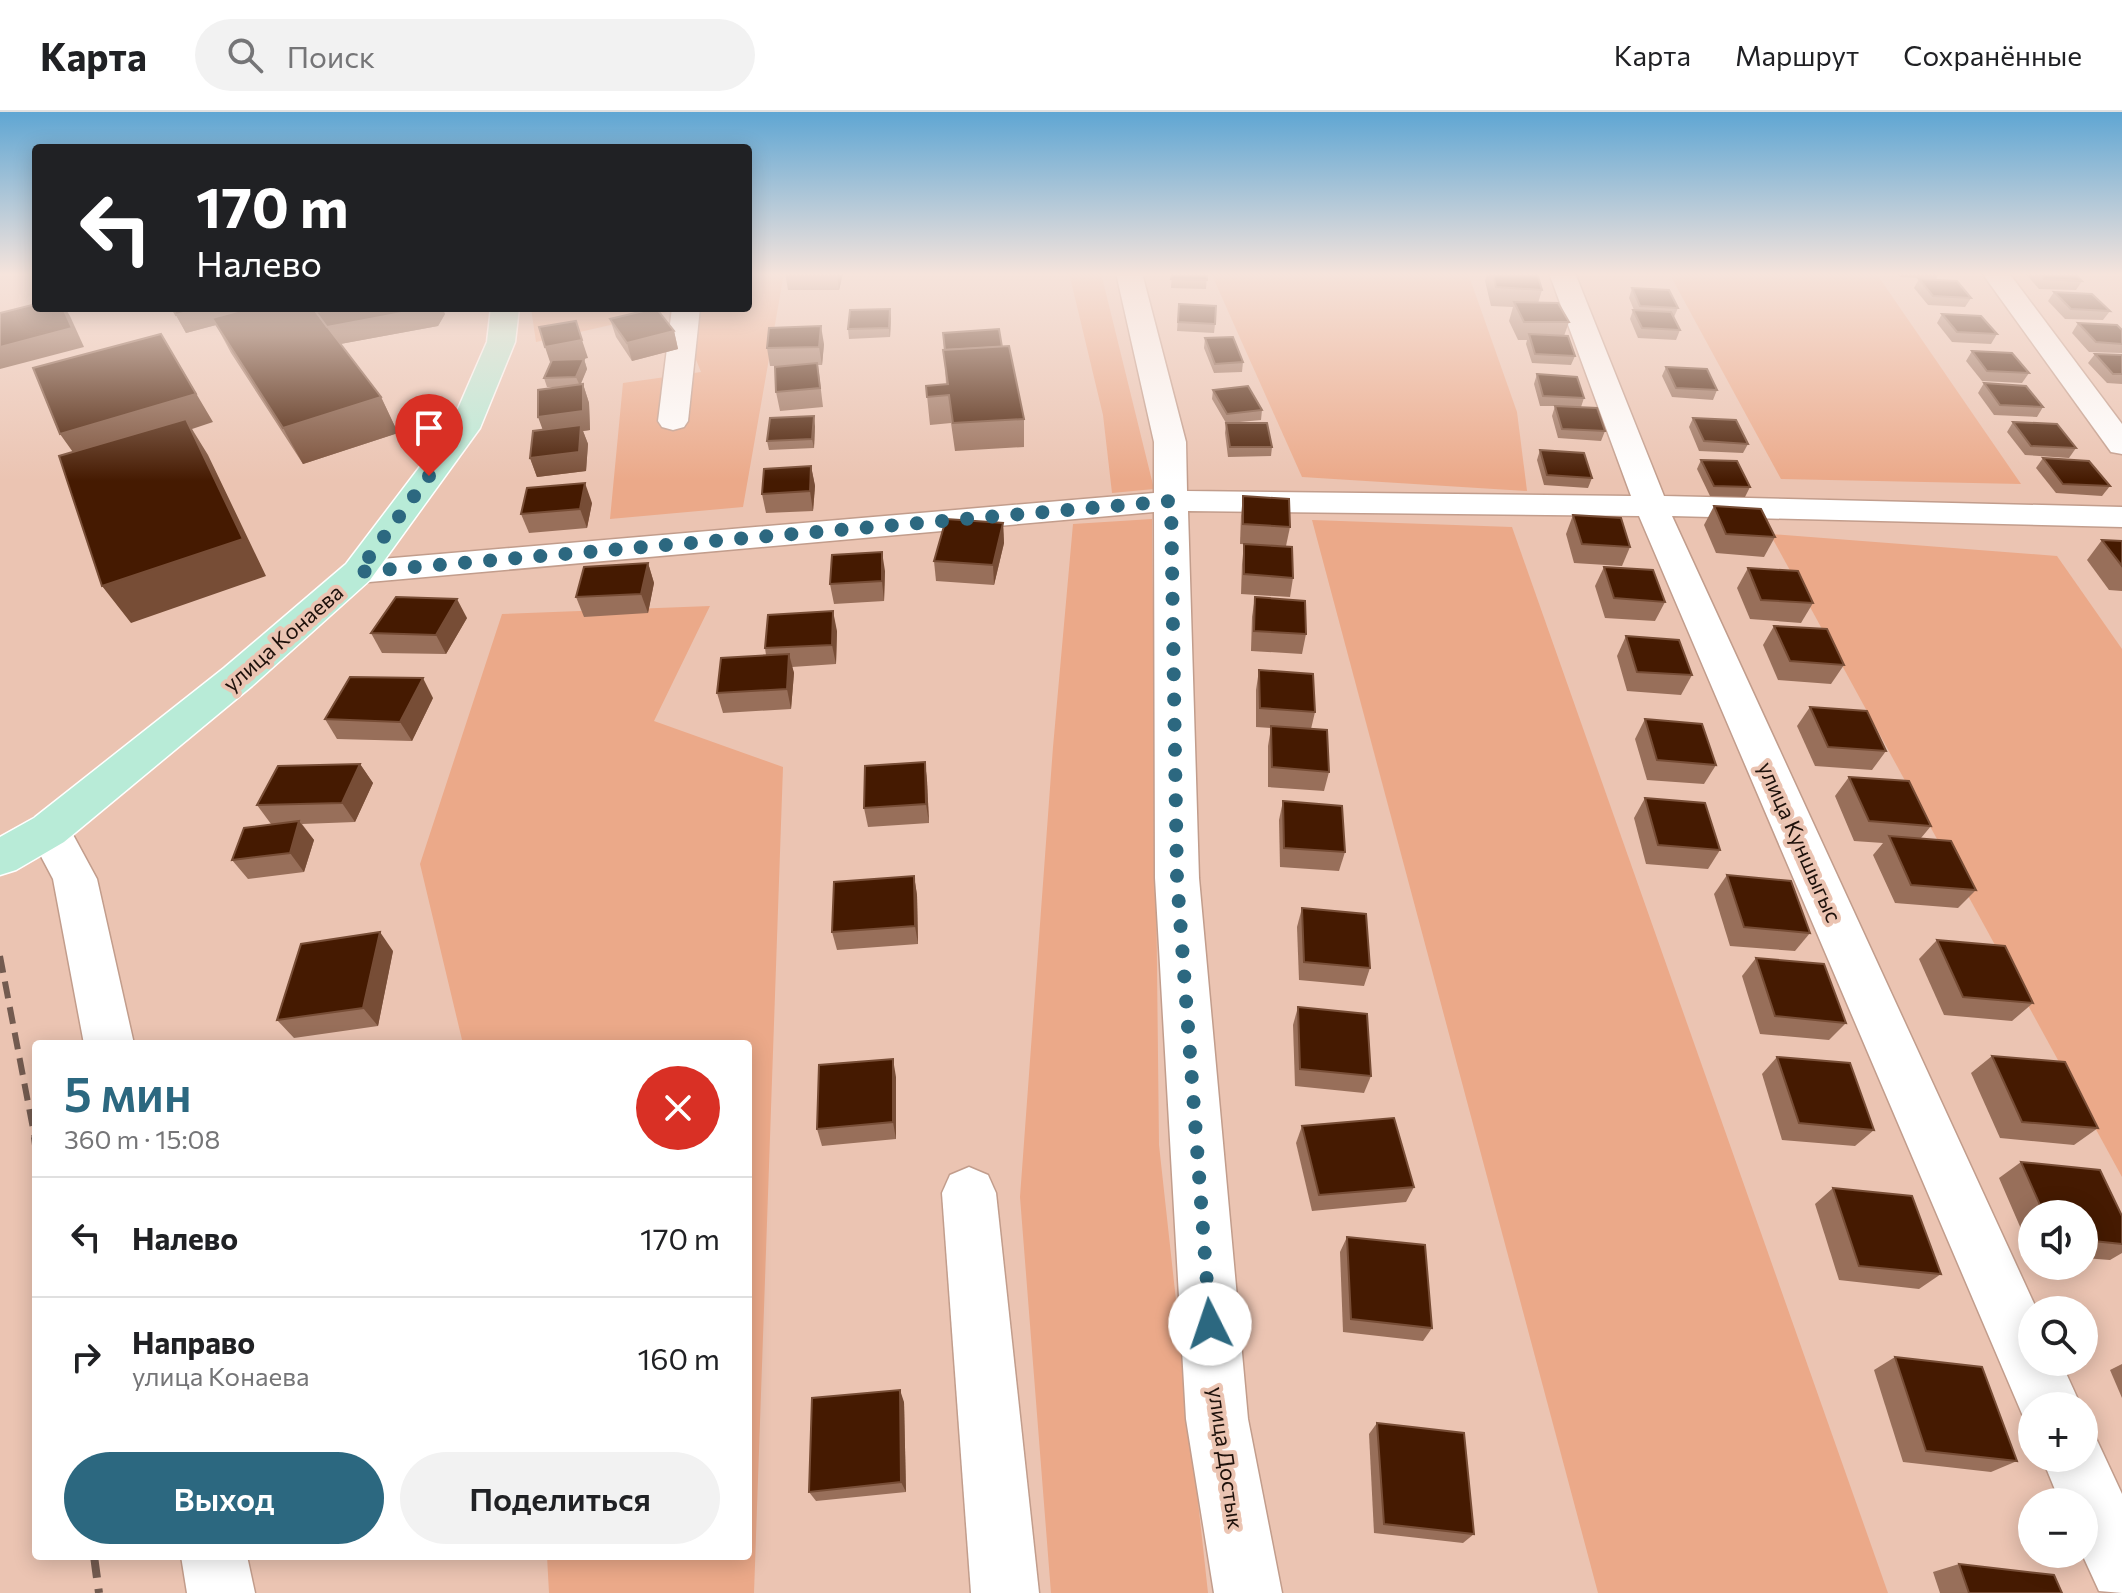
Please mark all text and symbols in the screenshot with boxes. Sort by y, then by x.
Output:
search box [195,19,755,91]
text: Карта [40,32,147,79]
icon: search [223,33,267,77]
text: Поиск [287,37,375,74]
text: Карта [1614,38,1691,72]
text: Маршрут [1735,38,1859,72]
text: Сохранённые [1903,38,2082,72]
text: 170 m [196,171,349,240]
icon: left [64,176,168,280]
text: Налево [196,240,322,284]
pin [395,394,463,476]
icon: arrive [407,406,451,450]
street label: улица Конаева [217,578,348,697]
street label: улица Куншыгыс [1753,757,1848,926]
text: 5 мин [64,1063,192,1122]
button: close [636,1066,720,1150]
text: 360 m · 15:08 [64,1123,220,1154]
map controls [2018,1200,2098,1568]
button: sound [2018,1200,2098,1280]
icon: left [64,1215,108,1259]
text: Налево [132,1219,238,1256]
text: 170 m [640,1219,720,1256]
position arrow [1168,1282,1252,1366]
button: search [2018,1296,2098,1376]
text: Направо [132,1323,255,1360]
icon: right [64,1335,108,1379]
text: 160 m [637,1339,720,1376]
text: улица Конаева [132,1360,309,1391]
street label: улица Достык [1203,1385,1250,1531]
button: + [2018,1392,2098,1472]
button: Выход [64,1452,384,1544]
button: Поделиться [400,1452,720,1544]
button: − [2018,1488,2098,1568]

